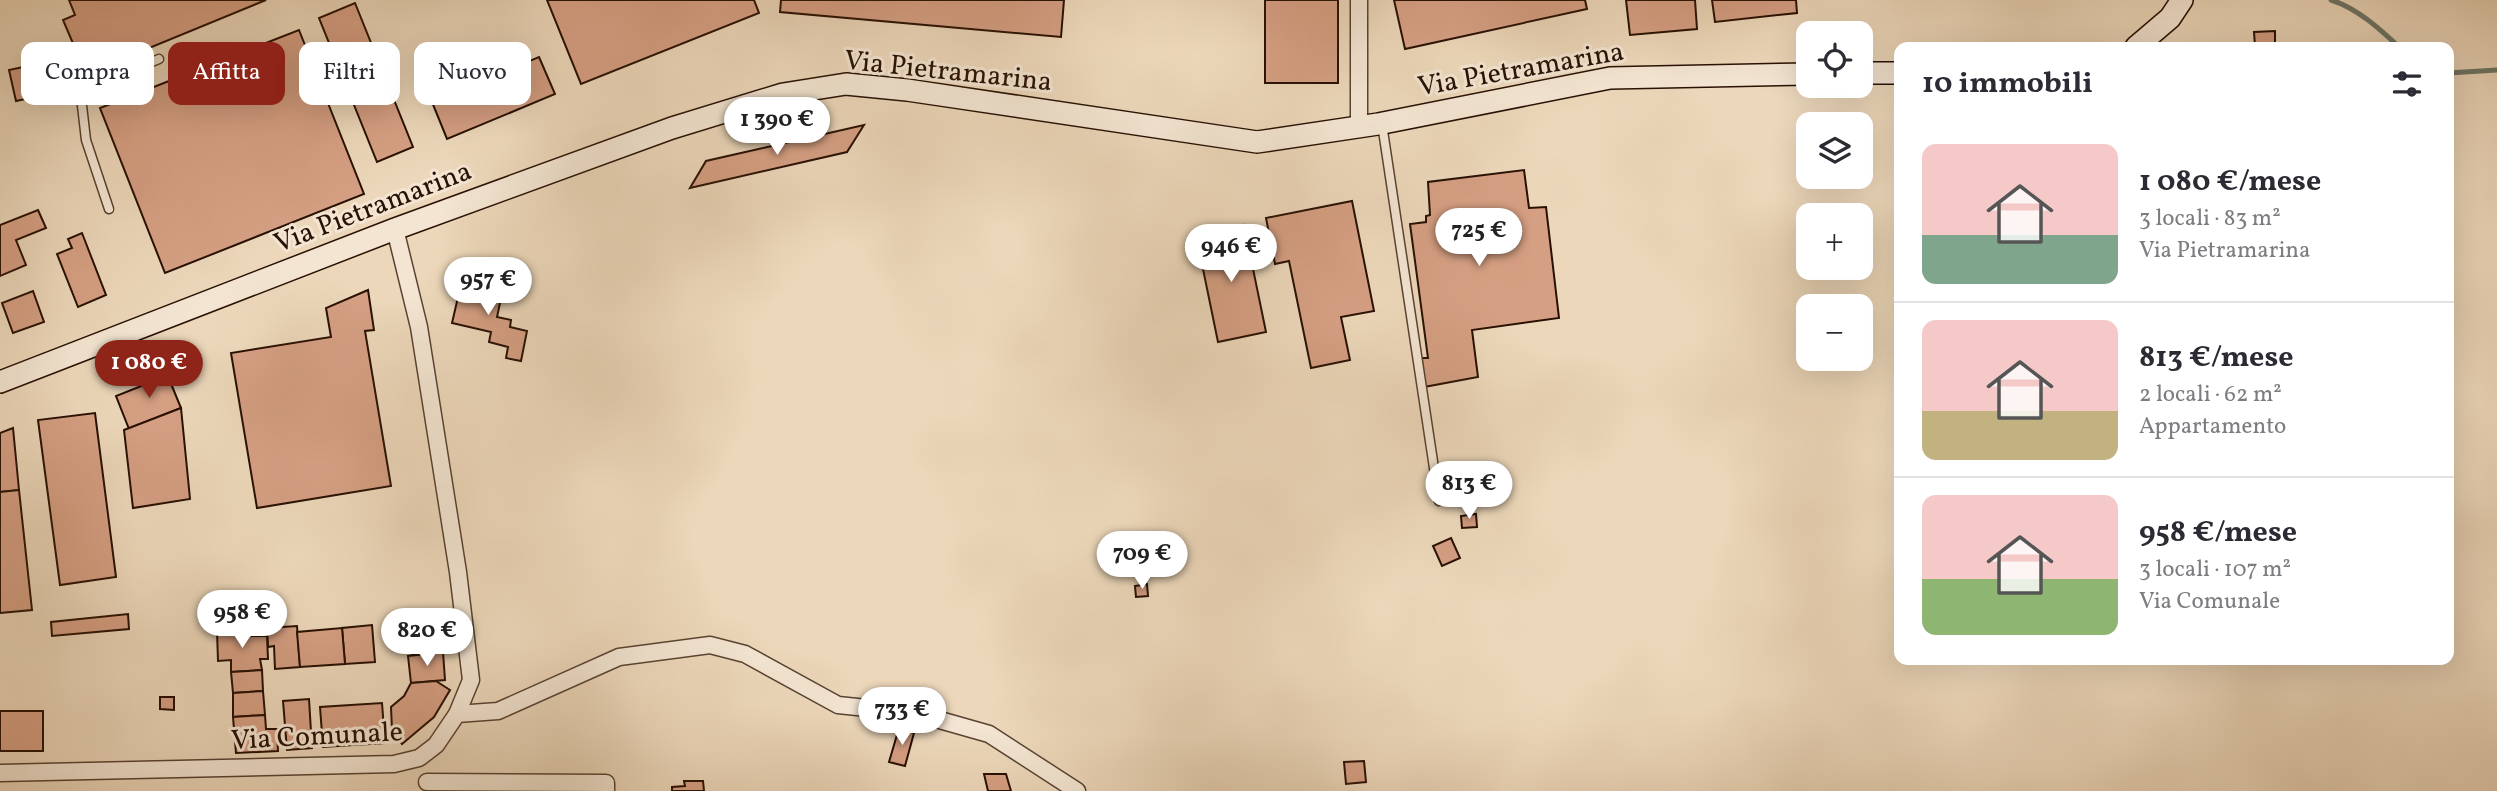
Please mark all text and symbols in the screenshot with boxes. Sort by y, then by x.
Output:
map controls [1796,21,1873,371]
button: locate [1796,21,1873,98]
street label: Via Pietramarina [1415,33,1627,107]
chip: Compra [21,42,154,105]
chip: Affitta [168,42,285,105]
chip: Filtri [299,42,400,105]
chip: Nuovo [414,42,531,105]
street label: Via Pietramarina [842,42,1054,102]
text: 10 immobili [1922,63,2093,105]
icon: filters [2388,65,2426,103]
pin: 1 390 € [712,97,842,157]
text: 1 390 € [740,104,814,136]
button: layers [1796,112,1873,189]
street label: Via Pietramarina [269,152,477,264]
text: 1 080 €/mese [2139,161,2321,203]
icon: home [1978,172,2062,256]
button: + [1796,203,1873,280]
text: 3 locali · 83 m² [2139,203,2281,235]
pin: 725 € [1430,208,1528,268]
text: 725 € [1451,215,1507,247]
pin: 946 € [1182,224,1280,284]
text: 946 € [1201,231,1261,263]
text: Via Pietramarina [2139,235,2311,267]
pin: 957 € [439,258,537,317]
text: 957 € [460,264,516,296]
button: − [1796,294,1873,371]
text: 813 €/mese [2139,337,2294,379]
pin: 1 080 € [84,340,214,400]
text: 1 080 € [111,347,187,379]
icon: home [1978,348,2062,432]
text: 2 locali · 62 m² [2139,379,2282,411]
text: Appartamento [2139,411,2286,443]
pin: 813 € [1420,462,1518,521]
text: 813 € [1441,468,1497,500]
text: 958 €/mese [2139,512,2297,554]
icon: home [1978,523,2062,607]
pin: 709 € [1093,532,1191,591]
text: 709 € [1113,538,1171,570]
text: 3 locali · 107 m² [2139,554,2291,586]
text: Via Comunale [2139,586,2280,618]
pin: 958 € [193,590,291,650]
text: 958 € [213,597,271,629]
pin: 820 € [378,608,476,668]
text: 820 € [397,615,457,647]
pin: 733 € [853,688,951,747]
text: 733 € [874,694,930,726]
street label: Via Comunale [230,713,404,761]

